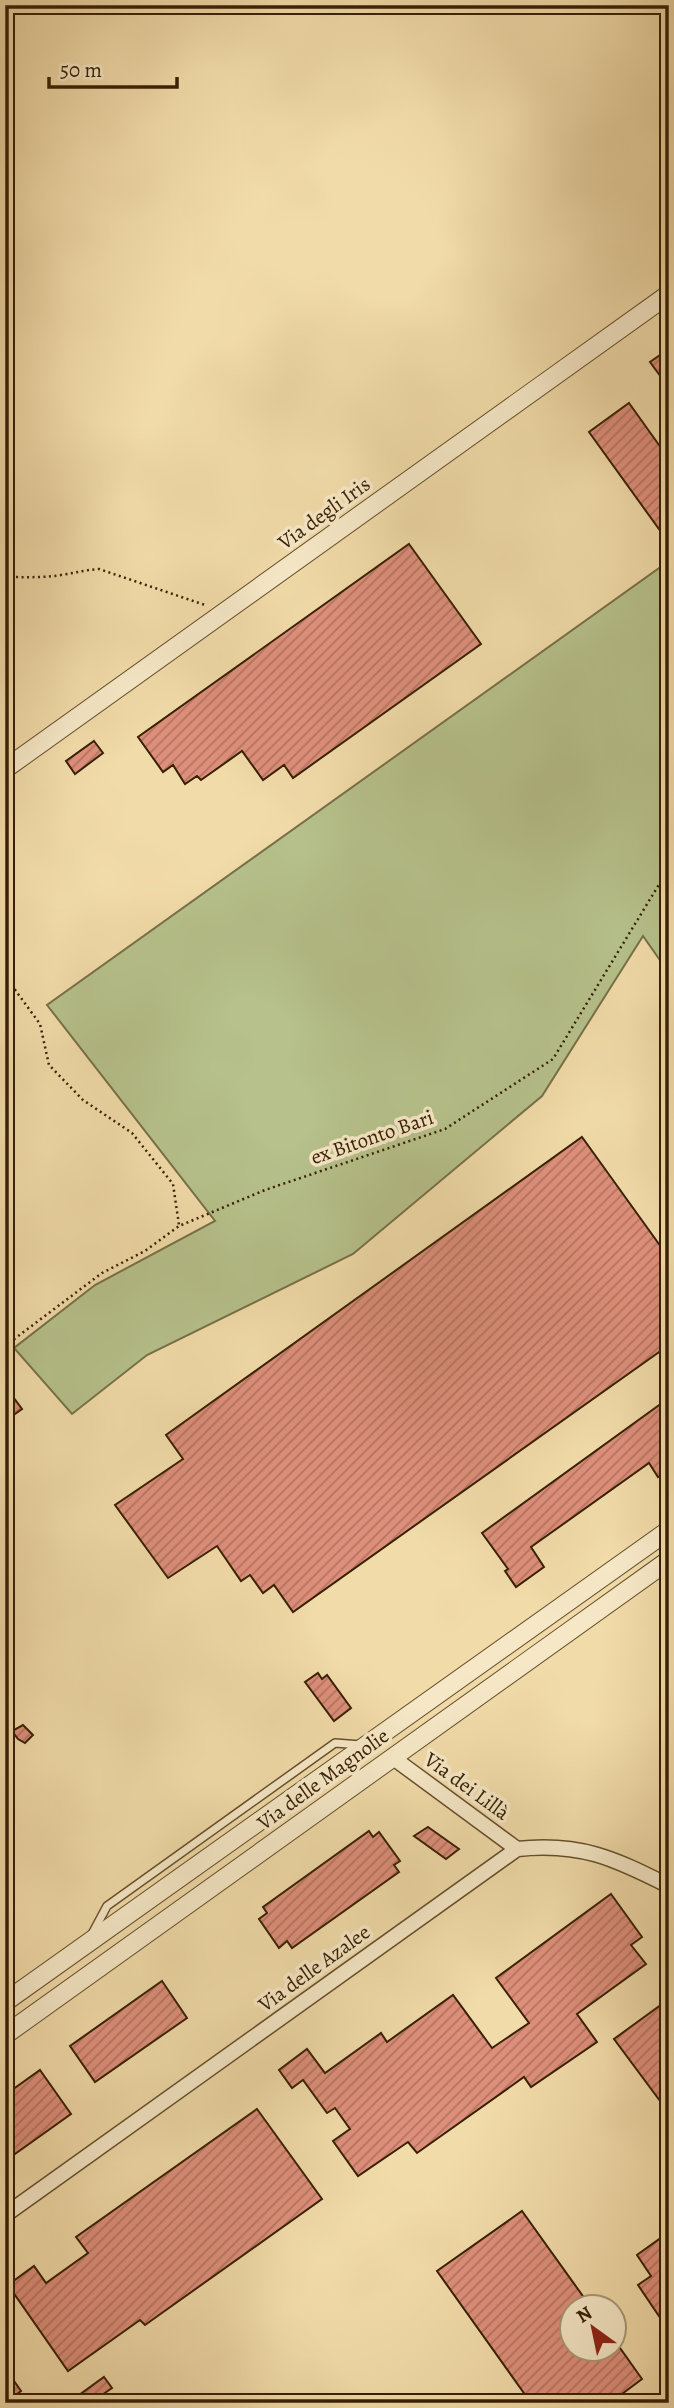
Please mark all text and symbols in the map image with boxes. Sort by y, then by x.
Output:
scale bar [49,46,177,90]
text: 50 m [60,56,102,84]
street label: Via degli Iris [271,470,376,557]
street label: ex Bitonto Bari [307,1103,437,1171]
street label: Via delle Magnolie [251,1722,395,1837]
street label: Via dei Lillà [418,1745,516,1827]
street label: Via delle Azalee [252,1918,376,2019]
north arrow [558,2292,628,2362]
text: N [571,2300,597,2329]

